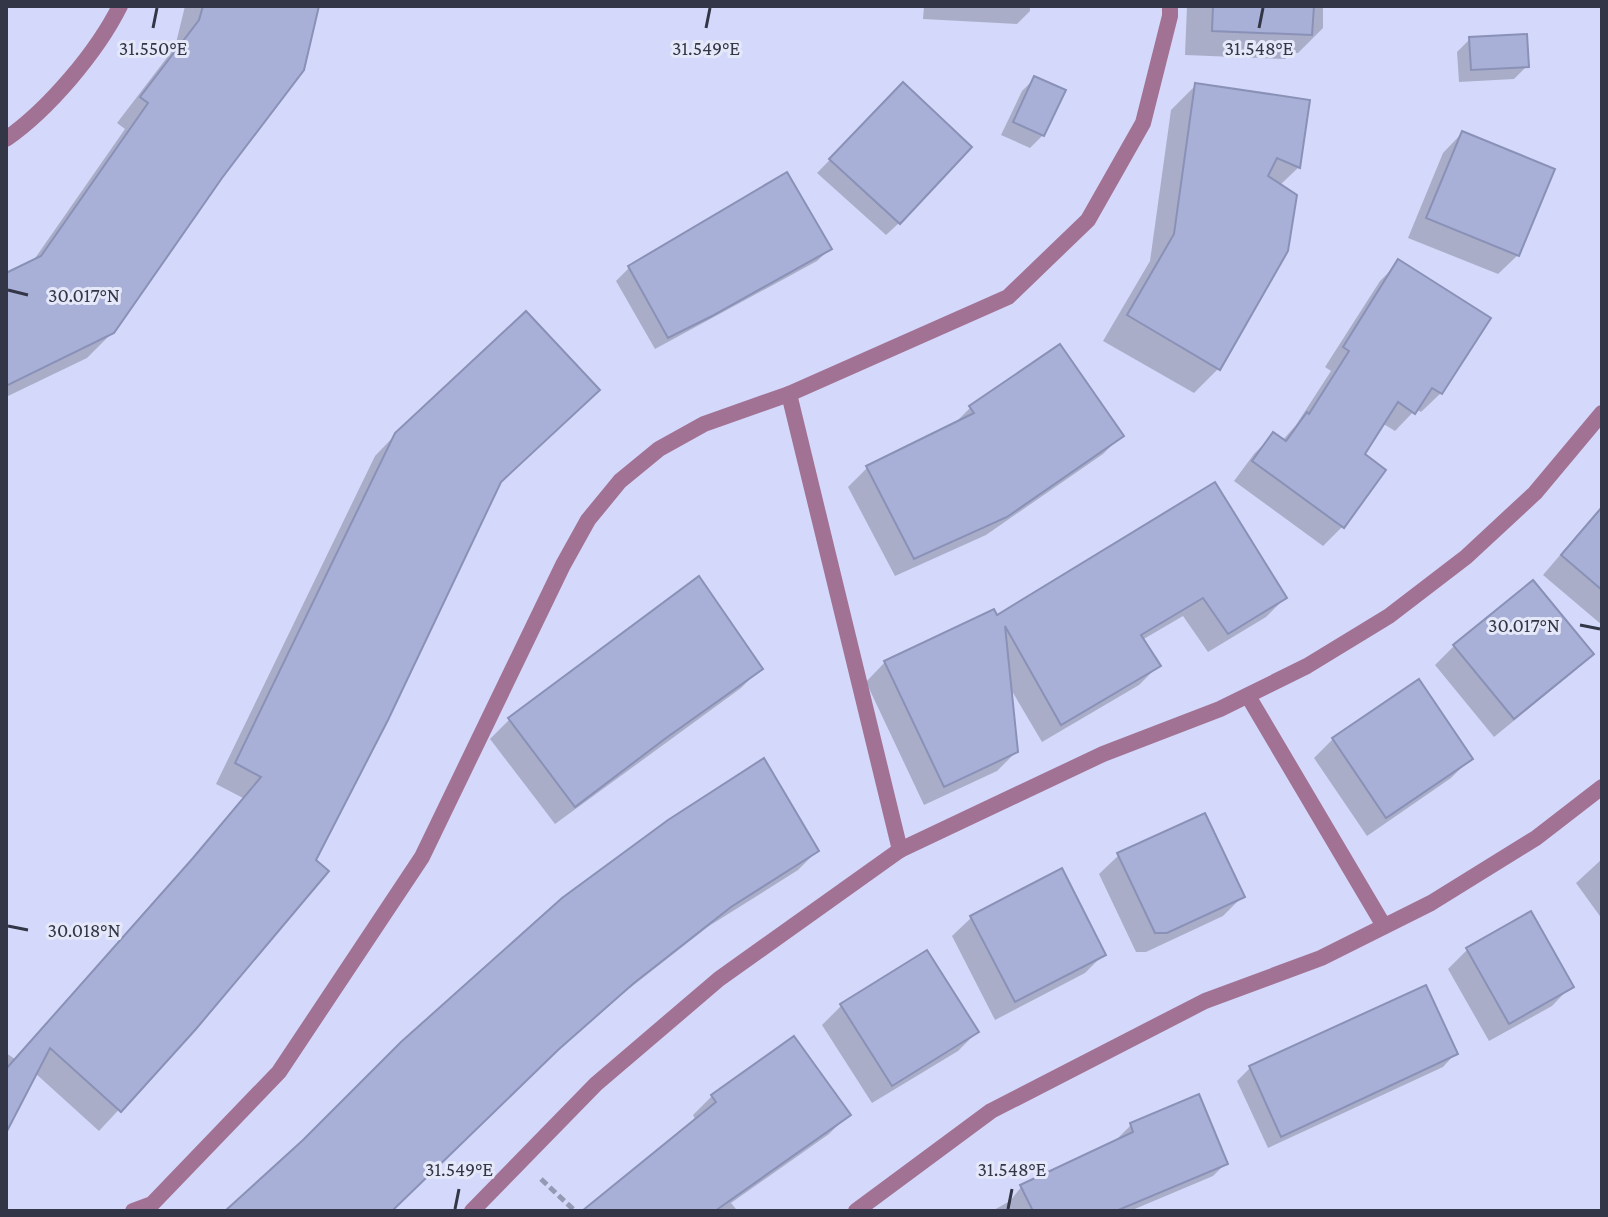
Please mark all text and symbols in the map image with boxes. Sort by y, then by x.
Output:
text: 31.550°E [119,37,187,59]
text: 31.549°E [672,37,740,59]
text: 31.548°E [1225,37,1294,59]
text: 30.017°N [48,284,120,306]
text: 30.017°N [1488,614,1560,636]
text: 30.018°N [47,919,121,941]
text: 31.549°E [425,1158,493,1180]
text: 31.548°E [978,1158,1047,1180]

